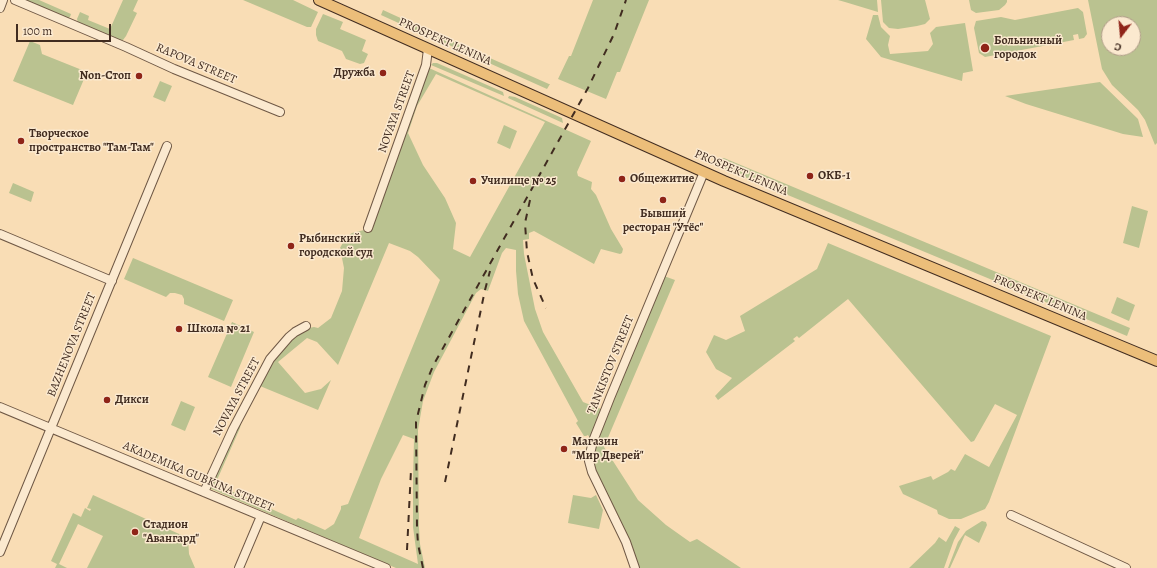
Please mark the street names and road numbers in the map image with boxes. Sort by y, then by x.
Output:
street label: PROSPEKT LENINA [396,15,494,69]
street label: RAPOVA STREET [154,41,238,87]
street label: NOVAYA STREET [375,69,419,155]
street label: PROSPEKT LENINA [692,147,790,199]
street label: PROSPEKT LENINA [991,272,1089,324]
street label: BAZHENOVA STREET [45,291,99,399]
street label: TANKISTOV STREET [585,314,637,416]
street label: NOVAYA STREET [210,356,264,438]
street label: AKADEMIKA GUBKINA STREET [121,439,275,515]

